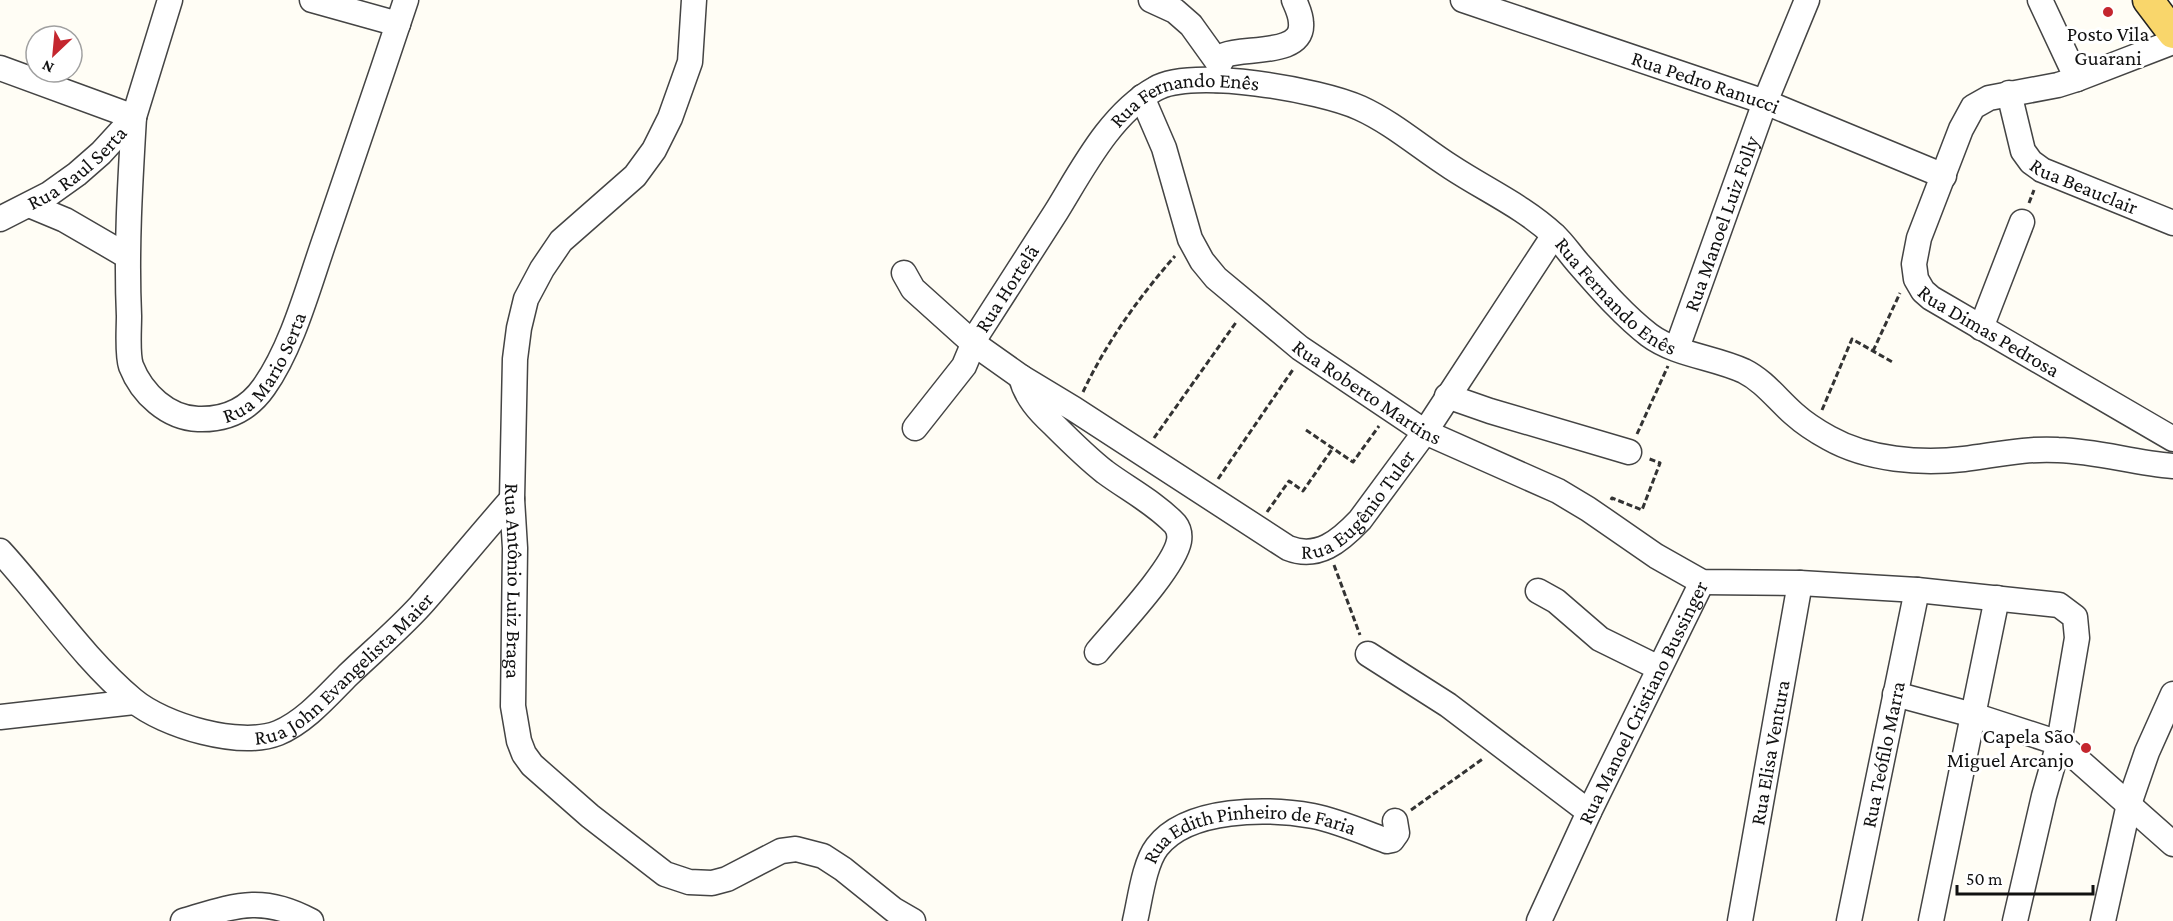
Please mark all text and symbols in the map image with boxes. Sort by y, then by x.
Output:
marker: Posto Vila Guarani [2101,5,2115,19]
place label: Posto Vila Guarani [2067,22,2149,70]
north arrow [24,24,84,84]
street label: Rua Pedro Ranucci [1629,46,1783,119]
text: N [39,57,56,77]
street label: Rua Fernando Enês [1105,68,1261,132]
street label: Rua Raul Serta [23,121,132,215]
street label: Rua Manoel Luiz Folly [1679,132,1764,315]
street label: Rua Beauclair [2025,153,2142,220]
street label: Rua Fernando Enês [1550,232,1680,360]
street label: Rua Hortelã [970,240,1044,337]
street label: Rua Dimas Pedrosa [1913,280,2064,382]
street label: Rua Mario Serta [219,308,311,428]
street label: Rua Roberto Martins [1288,335,1445,450]
street label: Rua Eugênio Tuler [1301,445,1420,564]
street label: Rua Antônio Luiz Braga [500,483,527,679]
street label: Rua Manoel Cristiano Bussinger [1573,576,1713,828]
street label: Rua John Evangelista Maier [253,587,439,750]
street label: Rua Elisa Ventura [1745,678,1795,827]
street label: Rua Teófilo Marra [1856,679,1910,830]
place label: Capela São Miguel Arcanjo [1947,724,2074,772]
marker: Capela São Miguel Arcanjo [2079,741,2093,755]
street label: Rua Edith Pinheiro de Faria [1138,800,1360,867]
scale bar [1957,858,2094,896]
text: 50 m [1966,869,2003,889]

